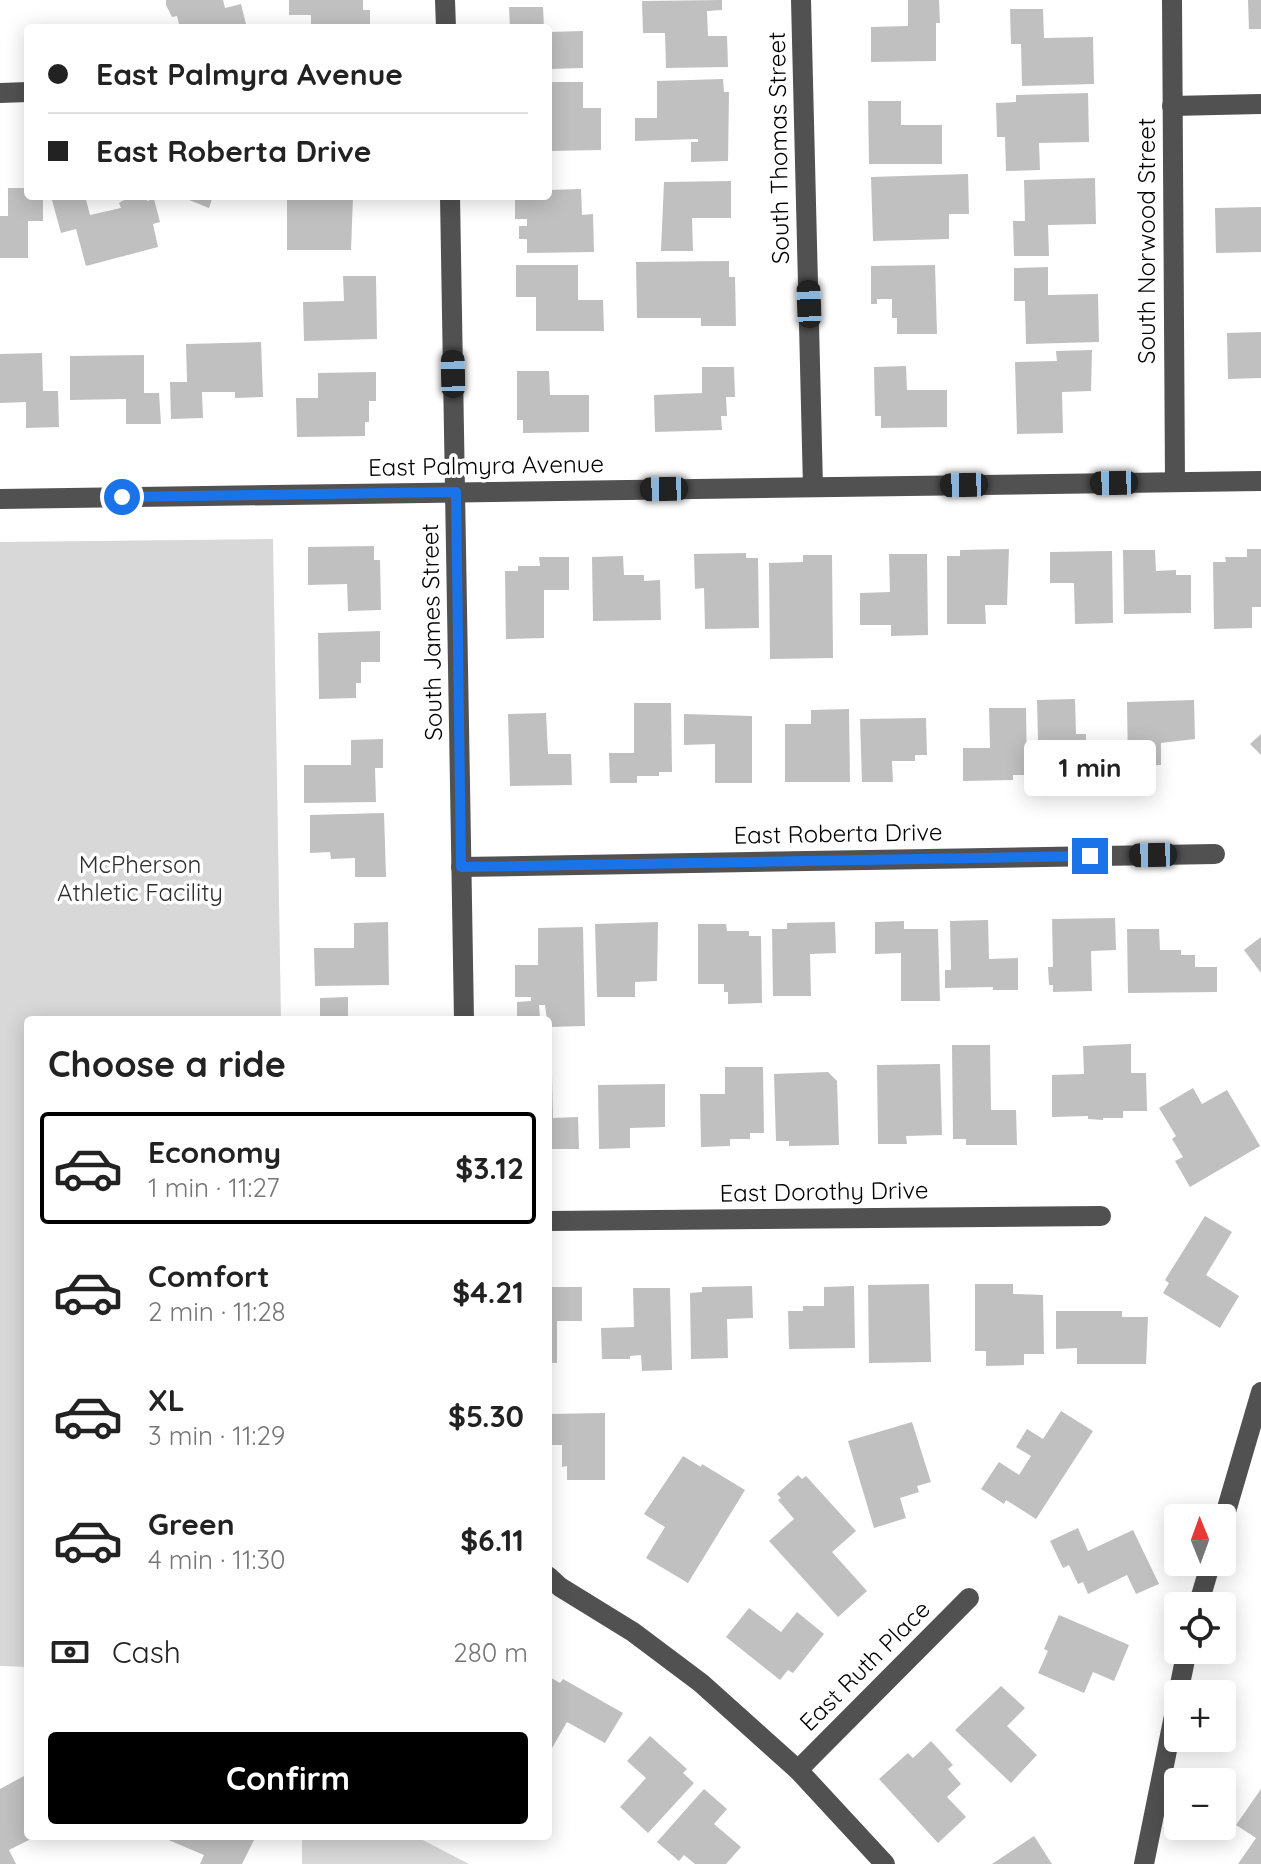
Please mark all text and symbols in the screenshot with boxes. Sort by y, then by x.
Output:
street label: South Thomas Street [761,32,795,264]
text: East Palmyra Avenue [96,55,403,93]
street label: South Norwood Street [1131,118,1161,364]
text: East Roberta Drive [96,132,371,170]
car [796,280,822,328]
car [441,350,465,398]
street label: East Palmyra Avenue [368,448,604,482]
car [1090,471,1138,495]
car [940,473,988,497]
car [640,477,688,501]
route start [104,479,140,515]
street label: South James Street [414,523,448,741]
callout: 1 min [1024,740,1156,796]
text: 1 min [1059,751,1122,784]
street label: East Roberta Drive [733,816,943,850]
route end [1072,838,1108,874]
car [1129,843,1177,867]
park label: McPherson Athletic Facility [57,849,223,907]
text: Choose a ride [48,1041,286,1086]
icon: car [52,1132,124,1204]
text: Economy [148,1133,281,1171]
text: $3.12 [455,1149,524,1187]
text: 1 min · 11:27 [148,1171,280,1204]
street label: East Dorothy Drive [719,1174,929,1208]
icon: car [52,1256,124,1328]
text: Comfort [148,1257,269,1295]
text: $4.21 [452,1273,524,1311]
text: 2 min · 11:28 [148,1295,286,1328]
icon: car [52,1380,124,1452]
text: XL [148,1381,185,1419]
text: $5.30 [448,1397,524,1435]
text: 3 min · 11:29 [148,1419,285,1452]
icon: car [52,1504,124,1576]
north arrow [1164,1504,1236,1576]
map controls [1164,1504,1236,1840]
text: Green [148,1505,235,1543]
text: $6.11 [460,1521,524,1559]
text: 4 min · 11:30 [148,1543,286,1576]
button: locate [1164,1592,1236,1664]
street label: East Ruth Place [793,1594,936,1737]
icon: cash [48,1630,92,1674]
text: Cash [112,1633,181,1671]
text: 280 m [453,1636,528,1669]
button: + [1164,1680,1236,1752]
button: Confirm [48,1732,528,1824]
button: − [1164,1768,1236,1840]

